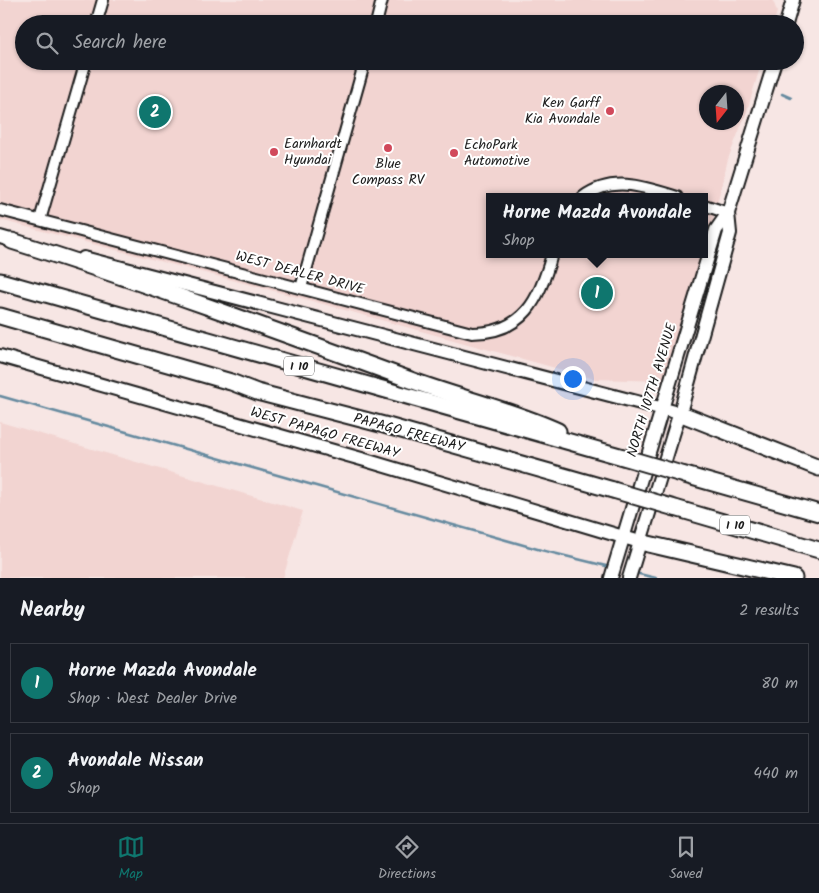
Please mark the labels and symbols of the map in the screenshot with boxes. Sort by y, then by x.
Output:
north arrow [699,85,744,130]
place label: Ken Garff Kia Avondale [525,92,602,130]
pin: 2 [139,93,171,131]
marker: Ken Garff Kia Avondale [604,105,616,117]
place label: Earnhardt Hyundai [284,133,343,171]
place label: EchoPark Automotive [464,134,530,172]
marker: Blue Compass RV [382,142,394,154]
marker: Earnhardt Hyundai [268,146,280,158]
marker: EchoPark Automotive [448,147,460,159]
place label: Blue Compass RV [352,153,426,191]
street label: WEST DEALER DRIVE [233,245,367,301]
pin: 1 [581,274,613,312]
street label: NORTH 107TH AVENUE [621,319,683,460]
road number: I 10 [284,356,314,376]
your location [560,366,586,392]
street label: WEST PAPAGO FREEWAY [248,401,403,465]
street label: PAPAGO FREEWAY [351,408,468,459]
road number: I 10 [720,516,750,534]

